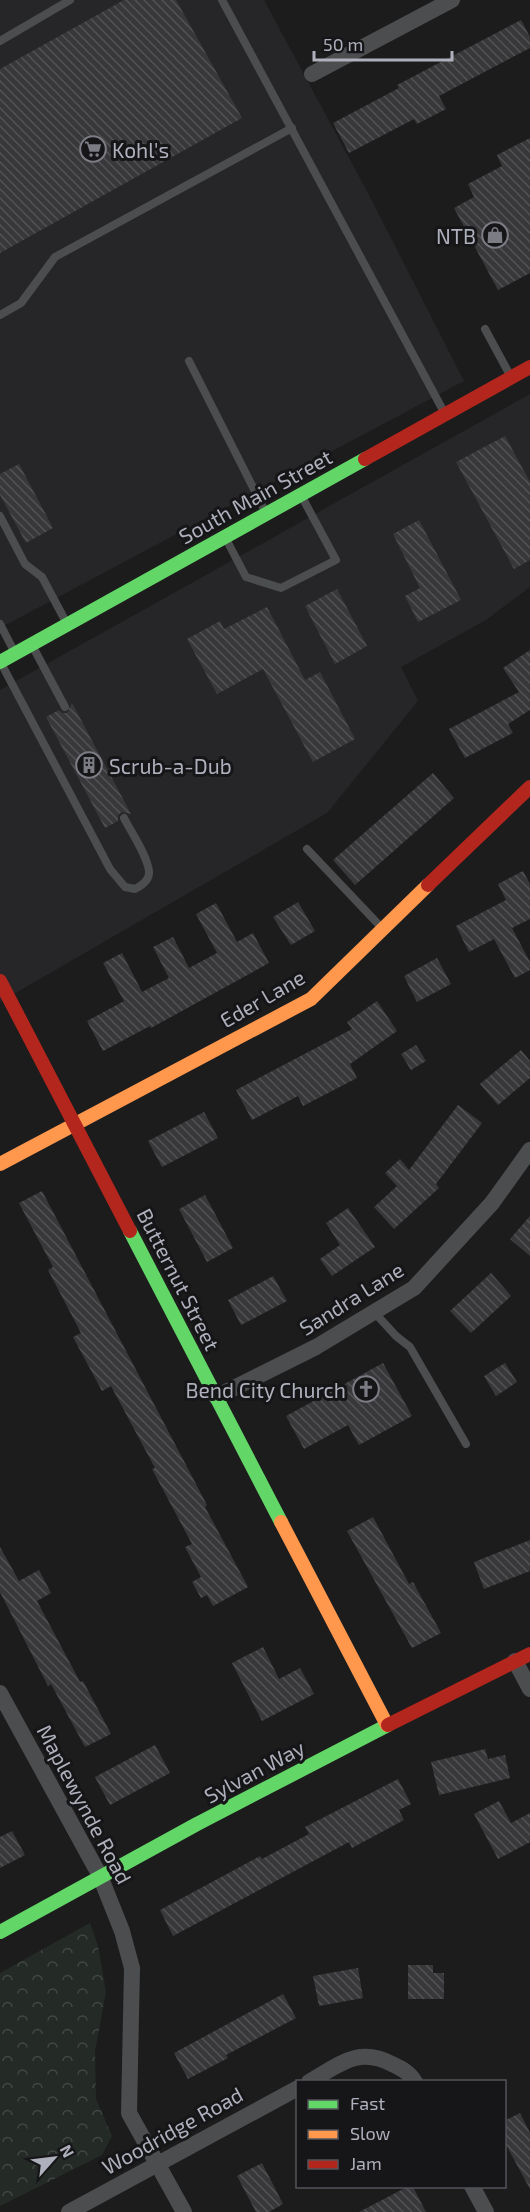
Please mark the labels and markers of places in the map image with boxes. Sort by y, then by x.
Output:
supermarket icon: Kohl's [78,134,108,164]
place label: Kohl's [112,137,169,162]
shop icon: NTB [480,220,510,250]
place label: NTB [436,223,476,248]
building icon: Scrub-a-Dub [74,750,104,780]
place label: Scrub-a-Dub [109,753,232,778]
church icon: Bend City Church [351,1374,381,1404]
place label: Bend City Church [186,1377,346,1402]

